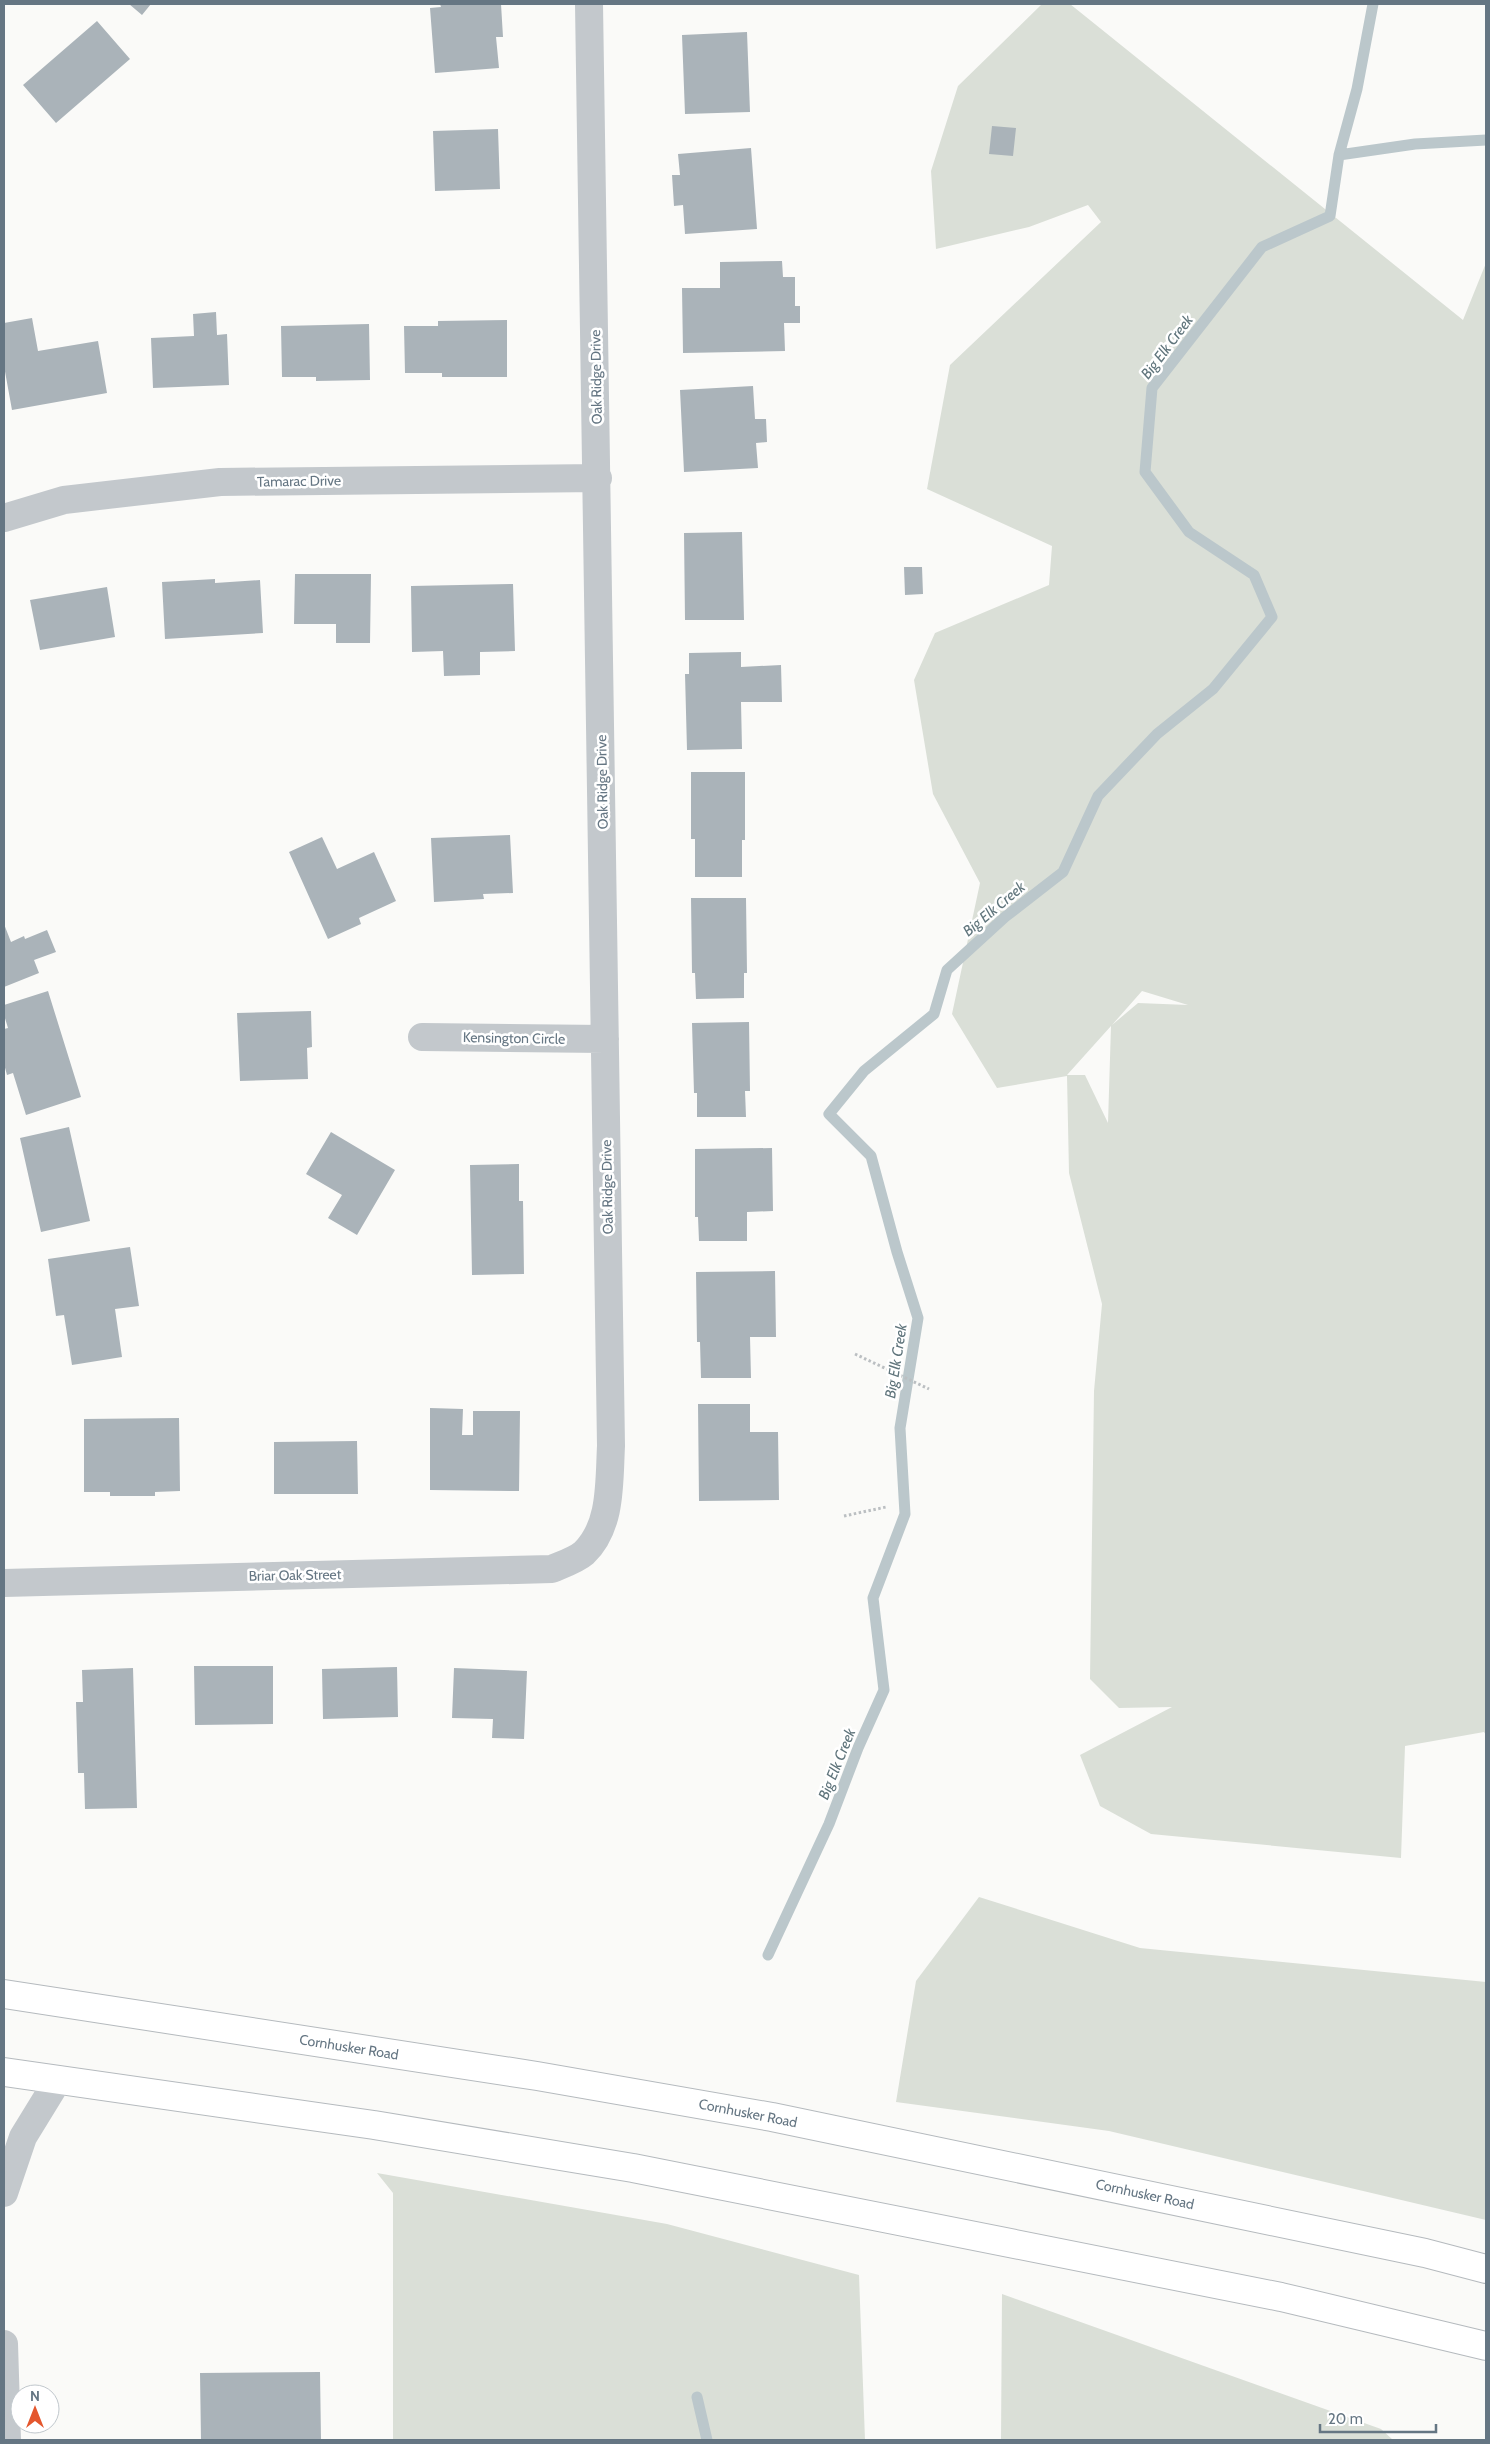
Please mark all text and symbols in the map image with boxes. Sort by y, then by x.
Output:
water label: Big Elk Creek [1137,311,1197,383]
street label: Oak Ridge Drive [586,330,606,424]
street label: Tamarac Drive [257,471,341,491]
street label: Oak Ridge Drive [592,735,612,829]
water label: Big Elk Creek [959,878,1029,940]
street label: Kensington Circle [463,1028,565,1048]
street label: Oak Ridge Drive [597,1140,617,1234]
water label: Big Elk Creek [881,1322,911,1400]
street label: Briar Oak Street [248,1565,342,1585]
water label: Big Elk Creek [815,1725,860,1802]
street label: Cornhusker Road [298,2030,400,2064]
street label: Cornhusker Road [697,2095,799,2131]
street label: Cornhusker Road [1094,2175,1196,2213]
north arrow [10,2384,60,2434]
text: N [30,2387,40,2405]
scale bar [1320,2402,1436,2434]
text: 20 m [1328,2410,1363,2428]

